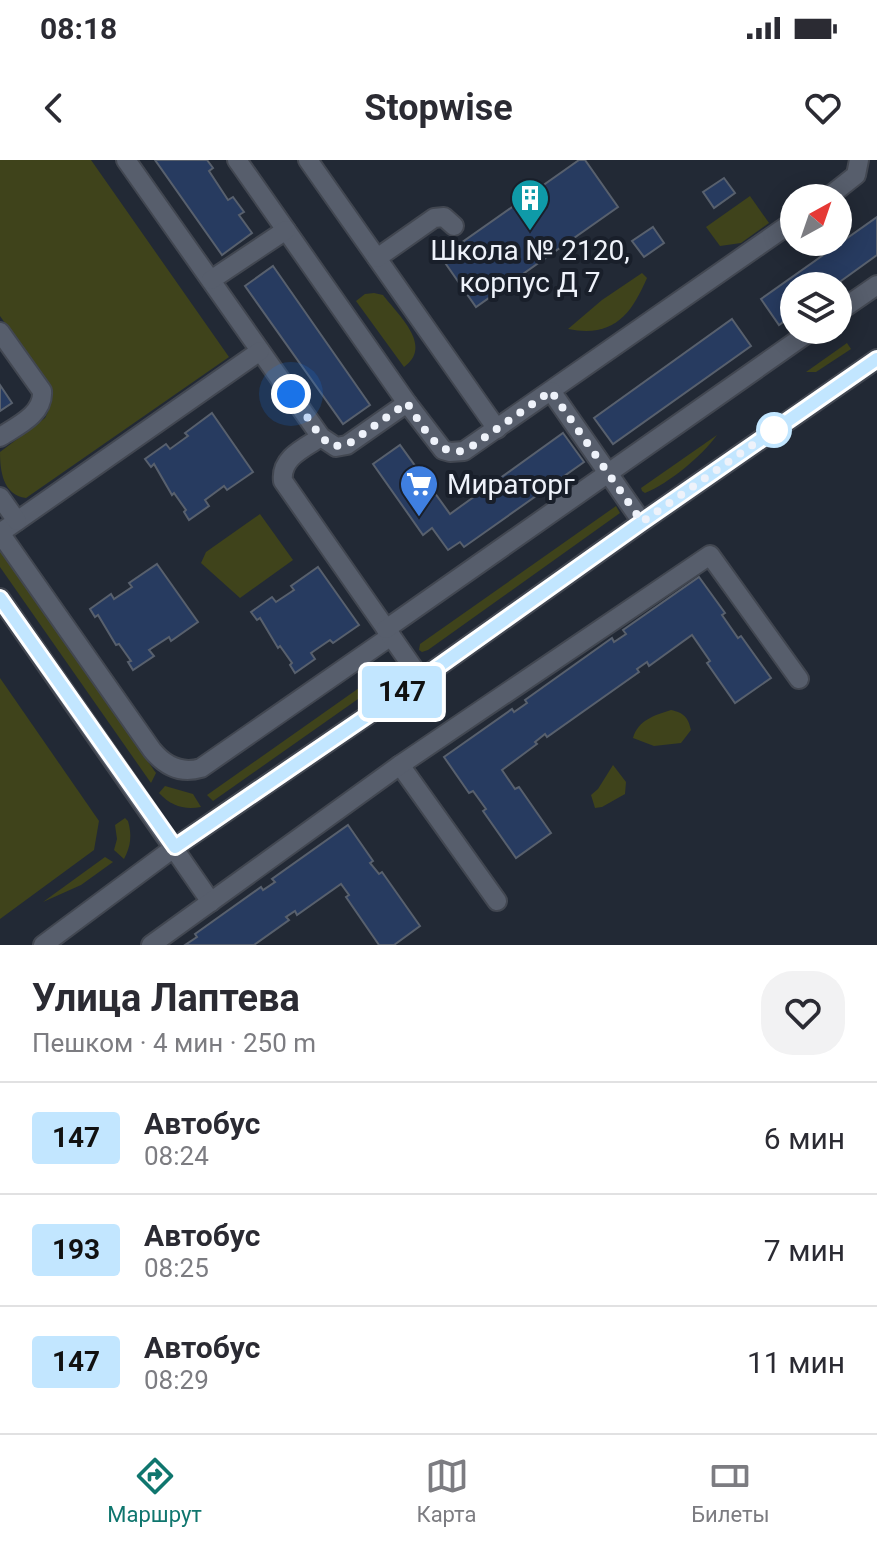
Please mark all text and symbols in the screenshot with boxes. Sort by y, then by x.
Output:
text: 08:18 [40,11,117,46]
icon: back [32,86,76,130]
icon: heart [801,86,845,130]
text: Stopwise [364,87,513,129]
building icon: Школа № 2120, корпус Д 7 [509,177,551,232]
north arrow [780,184,852,256]
map controls [780,184,852,344]
place label: Школа № 2120, корпус Д 7 [430,234,630,299]
button: layers [780,272,852,344]
your location [271,374,311,414]
unlabelled marker [757,413,791,447]
supermarket icon: Мираторг [398,463,440,518]
place label: Мираторг [447,468,575,501]
line badge: 147 [356,666,448,718]
text: 147 [378,675,426,708]
button: heart [761,971,845,1055]
text: Улица Лаптева [32,976,300,1020]
text: Пешком · 4 мин · 250 m [32,1028,316,1058]
text: Автобус [144,1106,260,1141]
text: 147 [52,1121,100,1154]
text: 6 мин [764,1121,845,1156]
text: 08:24 [144,1141,209,1171]
text: Автобус [144,1218,260,1253]
text: 193 [52,1233,100,1266]
text: 7 мин [764,1233,845,1268]
text: 08:25 [144,1253,209,1283]
text: Автобус [144,1330,260,1365]
text: 147 [52,1345,100,1378]
text: 11 мин [747,1345,845,1380]
text: 08:29 [144,1365,209,1395]
tab: Маршрут [107,1454,202,1527]
tab: Карта [417,1454,477,1527]
tab: Билеты [691,1454,770,1527]

